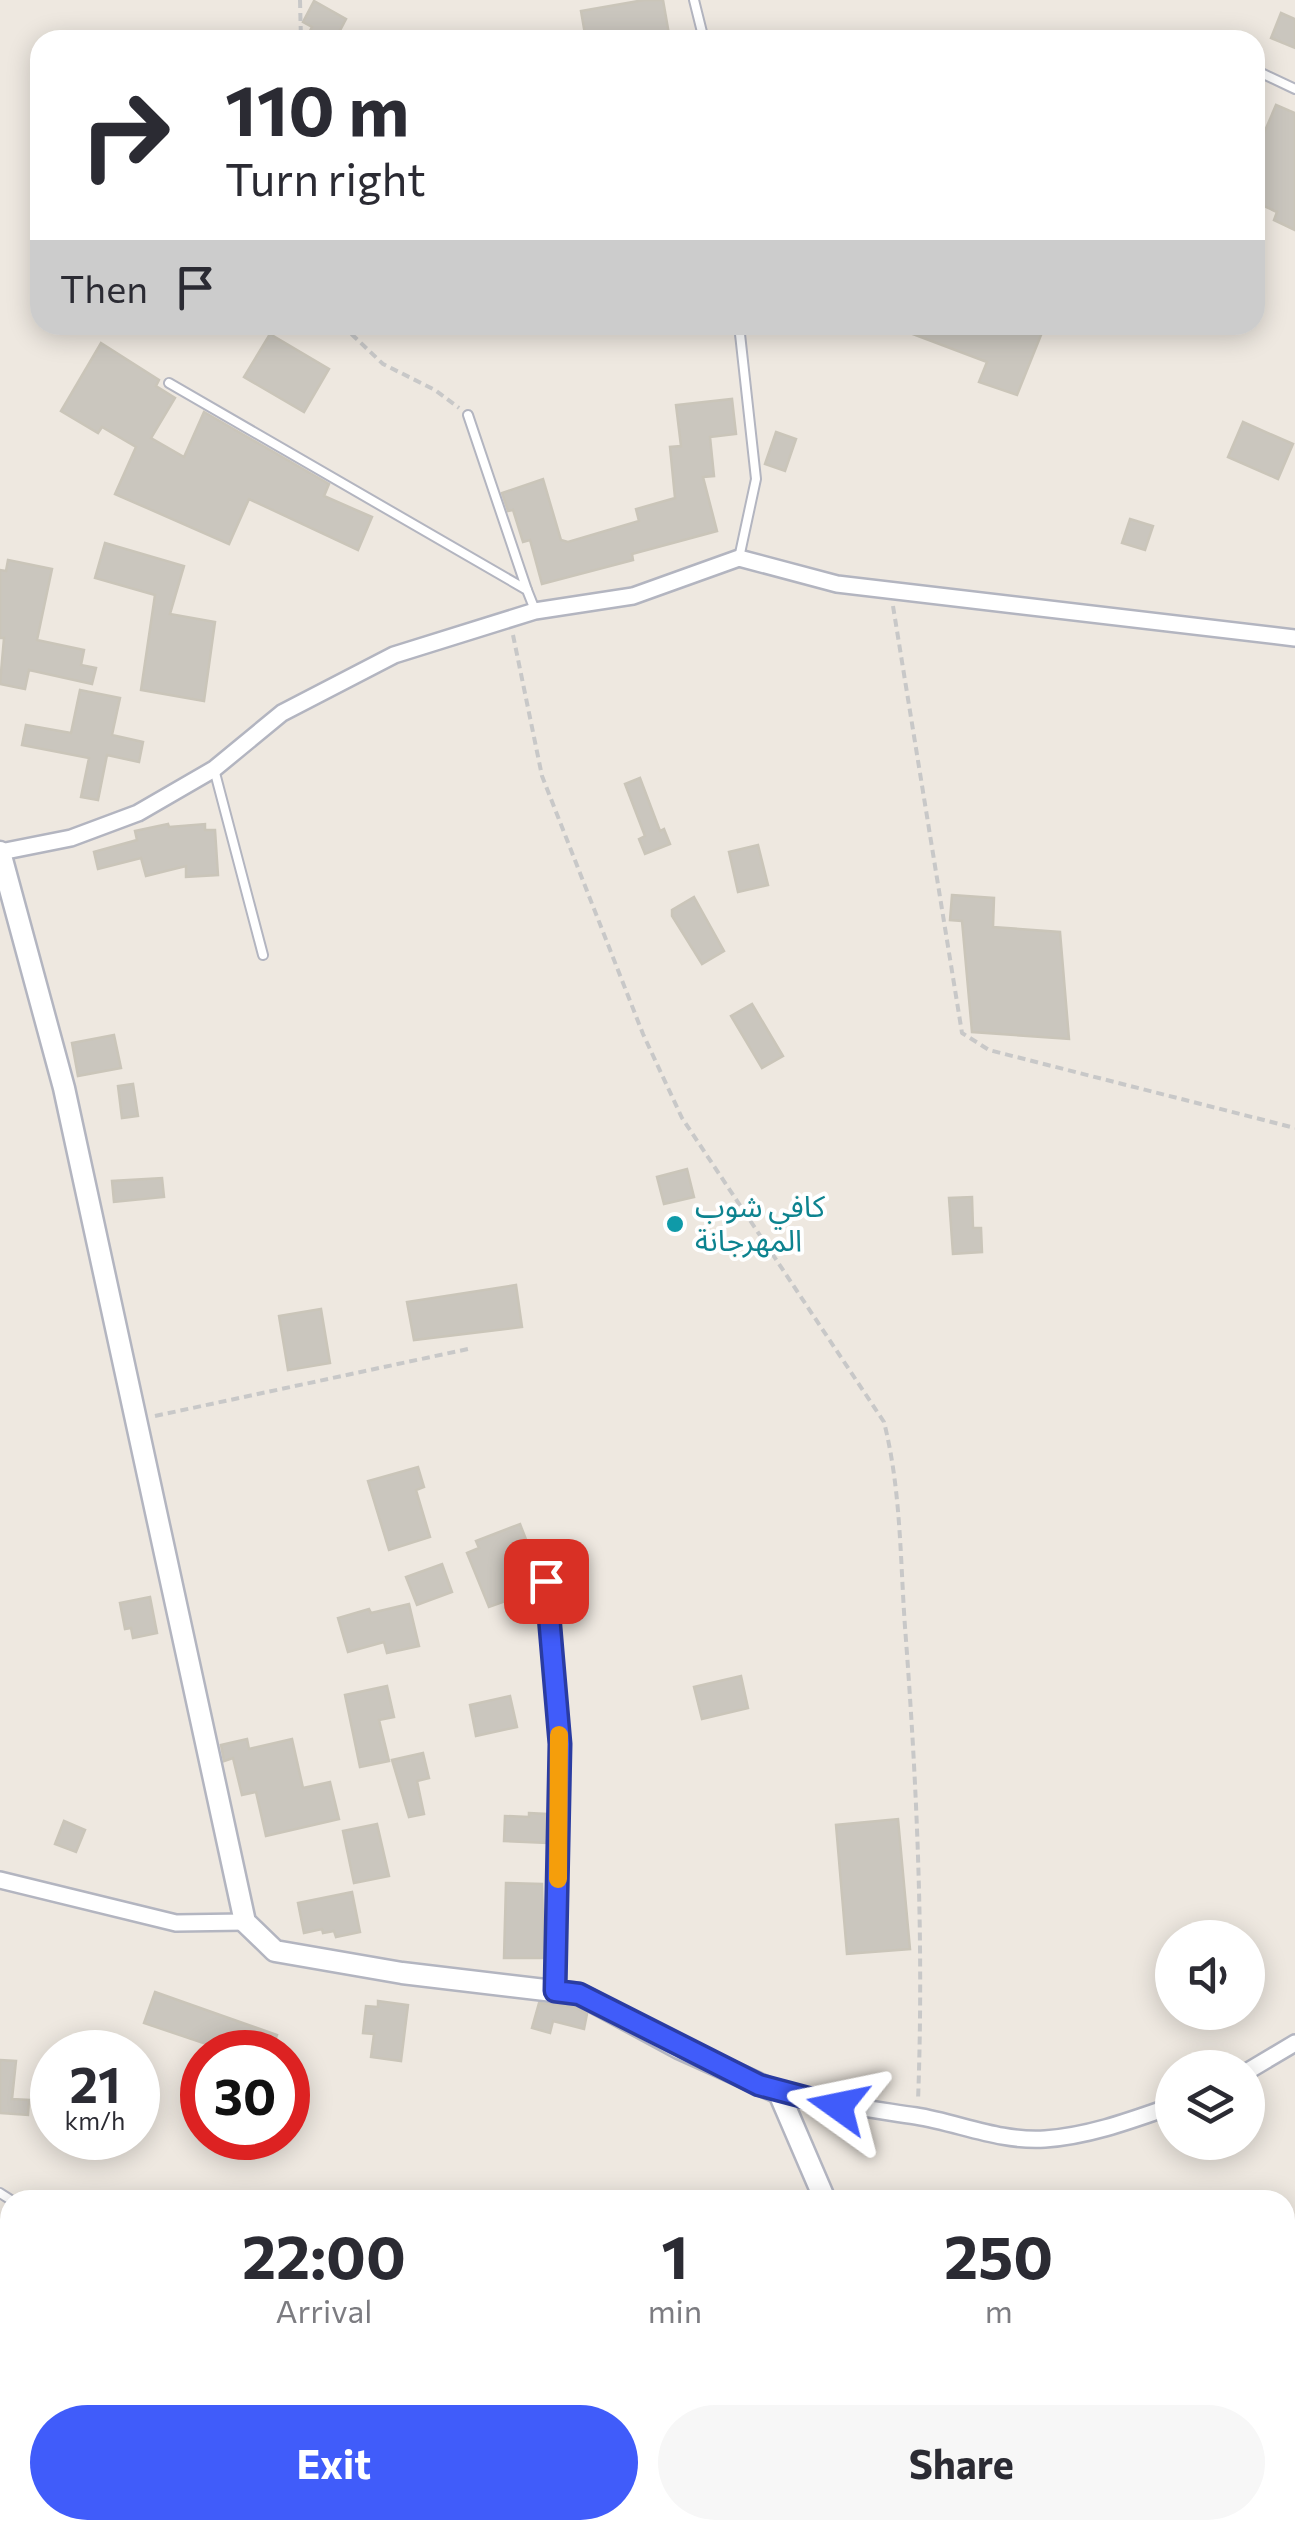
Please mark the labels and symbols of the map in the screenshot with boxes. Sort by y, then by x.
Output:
place label: كافي شوب المهرجانة [695,1186,825,1258]
marker: كافي شوب المهرجانة [664,1213,686,1235]
pin [504,1539,589,1624]
speed limit sign: 30 [180,2030,310,2160]
position arrow [786,2054,890,2158]

